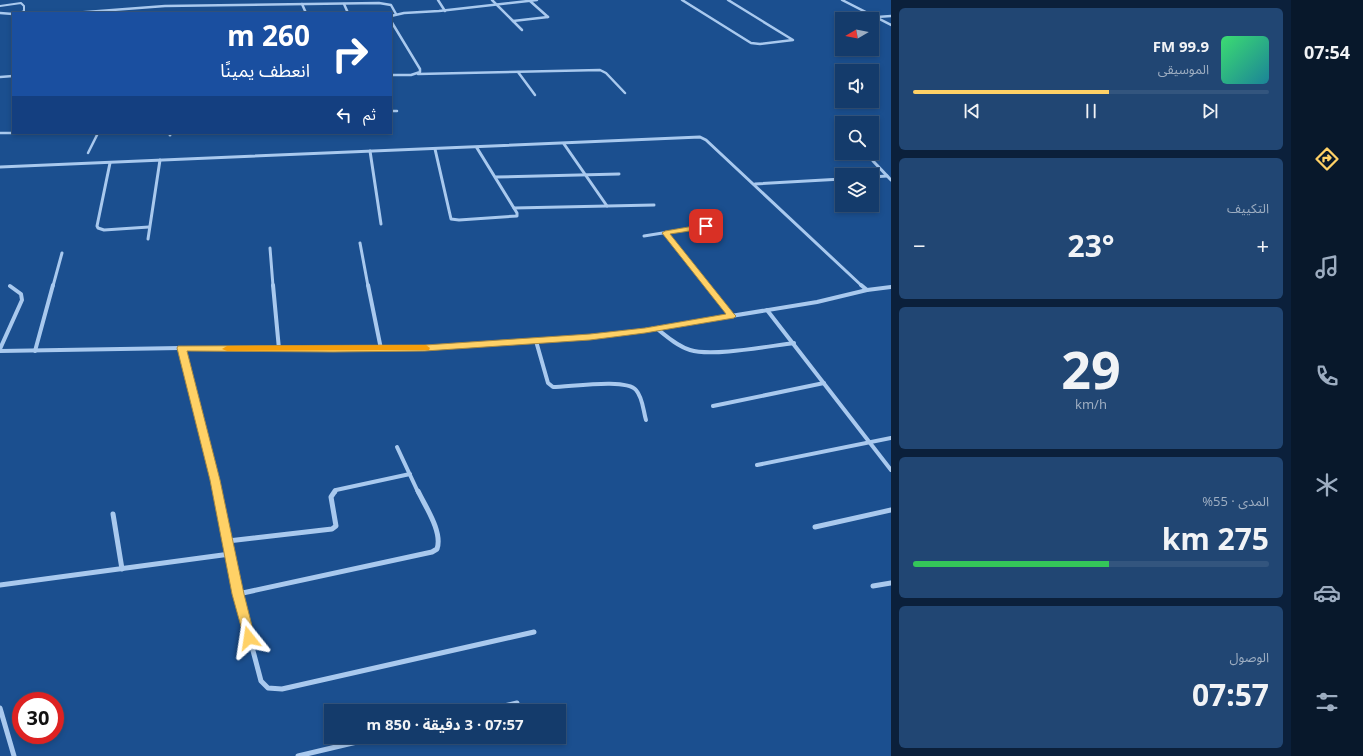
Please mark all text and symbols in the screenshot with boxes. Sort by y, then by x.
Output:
north arrow [835,12,879,56]
map controls [835,12,879,212]
text: 260 m [227,16,310,54]
icon: right [324,28,376,80]
text: 99.9 FM [1153,36,1209,56]
text: 07:54 [1304,40,1350,64]
text: انعطف يمينًا [220,58,310,82]
text: الموسيقى [1158,60,1209,78]
button: sound [835,64,879,108]
icon: previous [961,100,983,122]
icon: pause [1080,100,1102,122]
icon: next [1199,100,1221,122]
icon: left [333,104,355,126]
text: ثم [363,104,376,124]
button: search [835,116,879,160]
icon: directions [1313,145,1341,173]
button: layers [835,168,879,212]
text: التكييف [1227,199,1269,217]
pin [689,209,723,243]
icon: arrive [695,215,717,237]
text: 23° [1067,225,1115,266]
text: − [913,230,926,260]
text: + [1256,230,1269,260]
icon: music [1313,253,1341,281]
text: 29 [1061,333,1121,404]
icon: phone [1313,362,1341,390]
text: km/h [1075,395,1107,413]
icon: climate [1313,471,1341,499]
text: المدى · 55% [1202,492,1269,510]
text: 275 km [1162,518,1269,559]
icon: car [1313,579,1341,607]
position arrow [228,617,270,659]
text: الوصول [1229,648,1269,666]
text: 07:57 [1192,674,1269,715]
icon: filters [1313,688,1341,716]
speed limit sign: 30 [12,692,64,744]
text: 07:57 · 3 دقيقة · 850 m [366,714,524,734]

